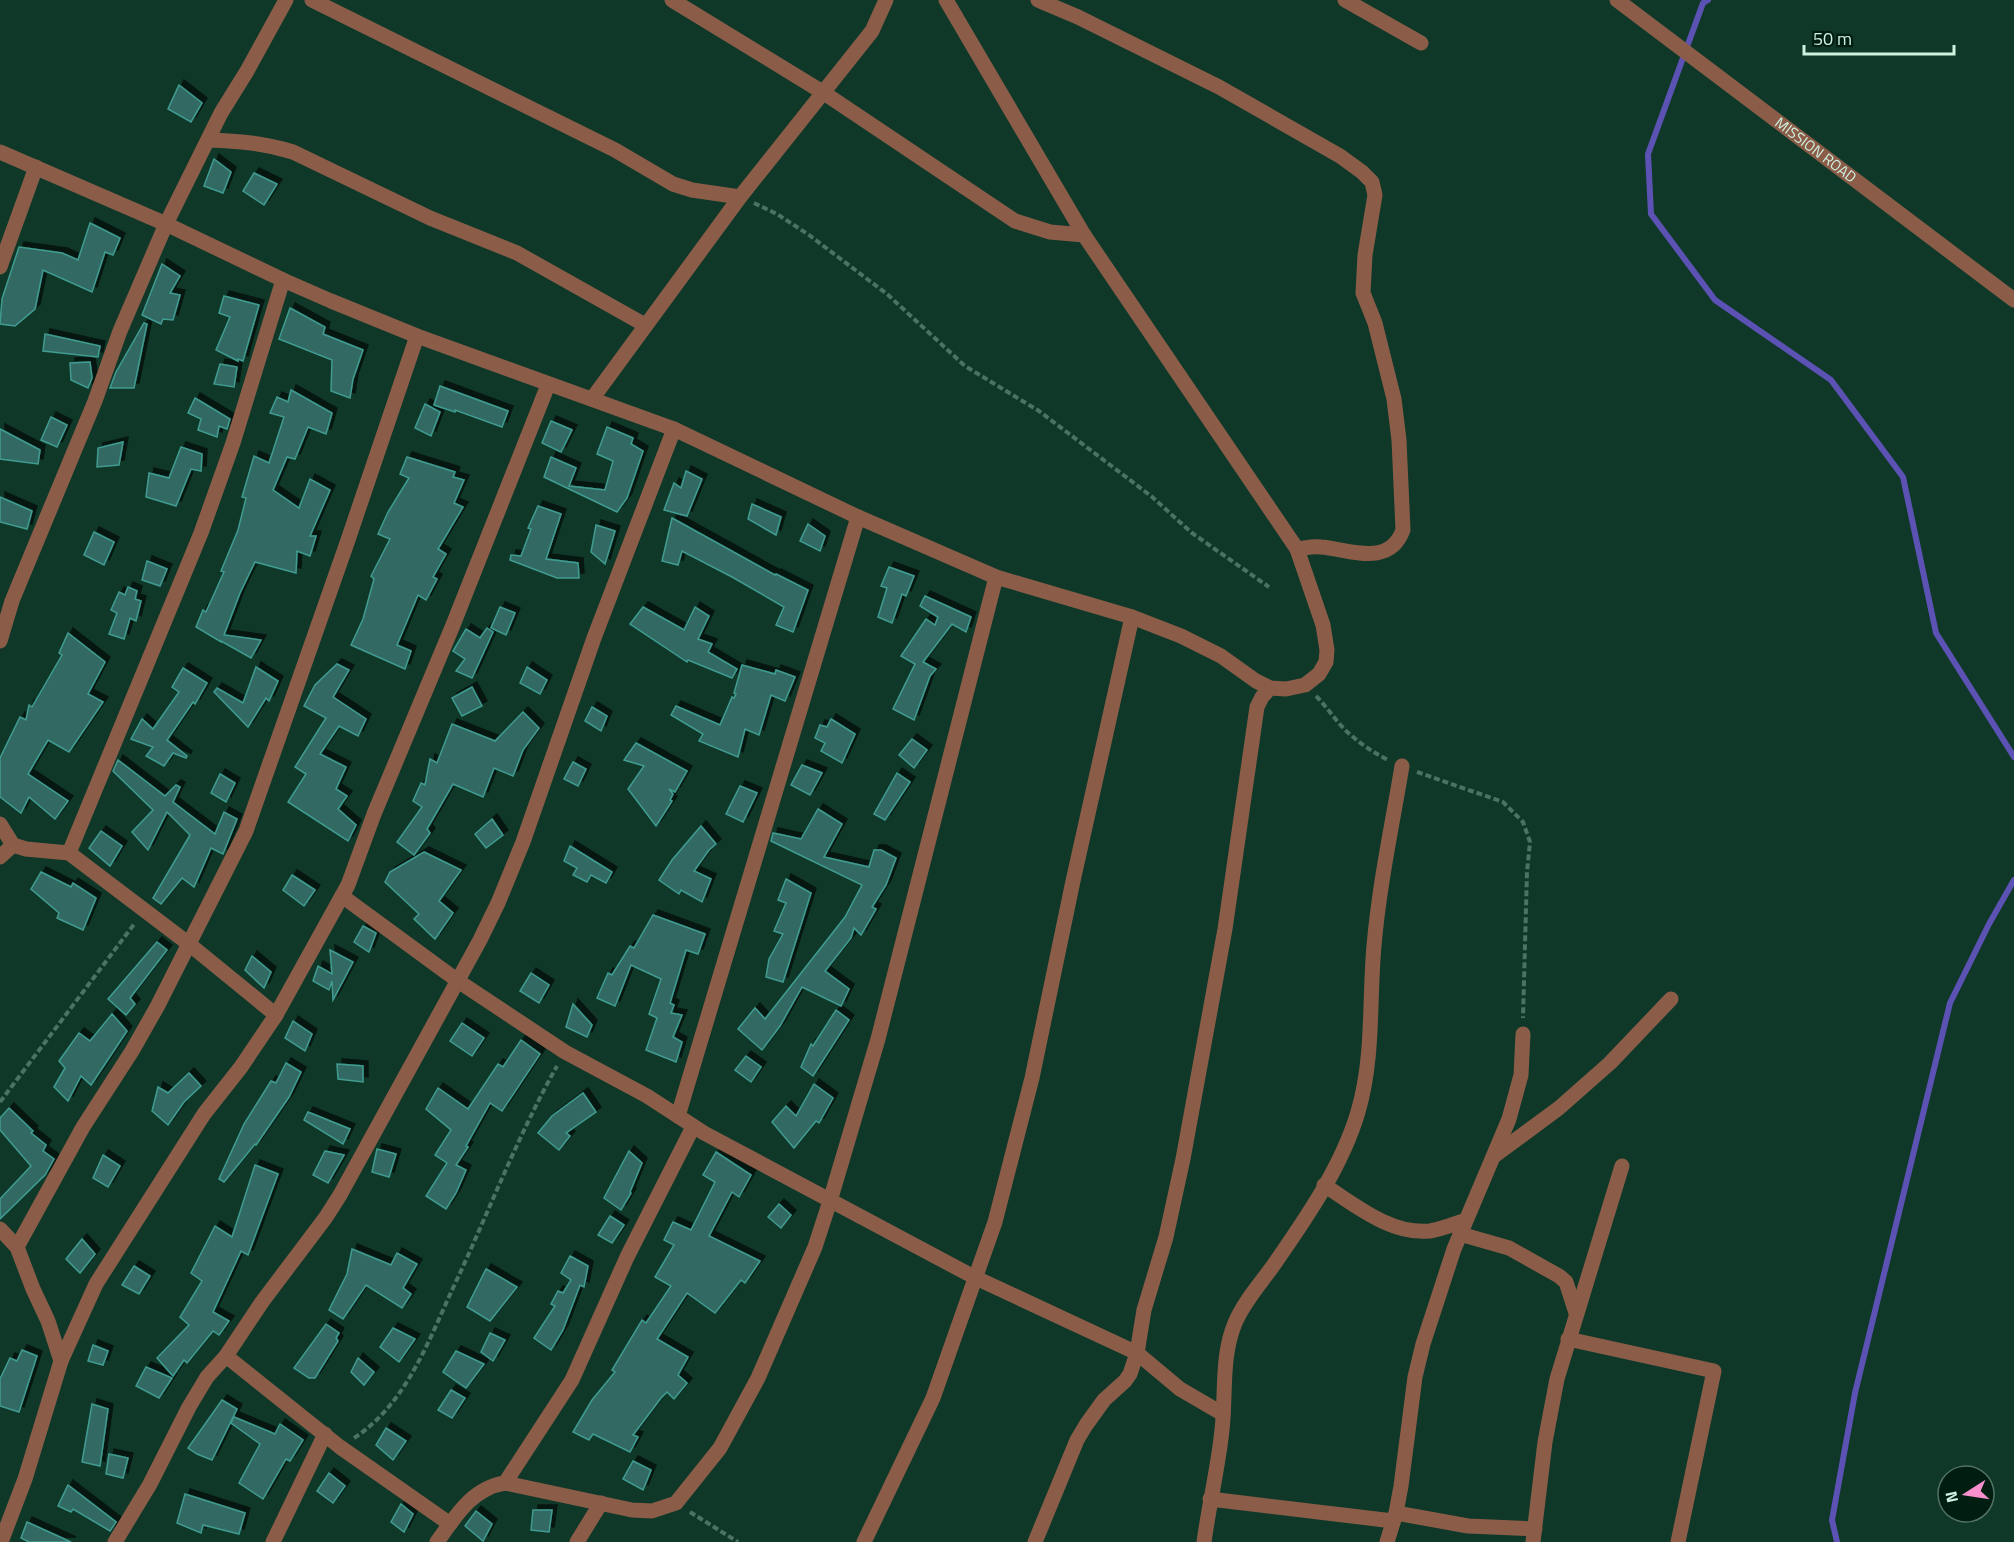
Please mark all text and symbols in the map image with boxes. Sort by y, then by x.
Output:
scale bar [1804,18,1954,56]
text: 50 m [1813,25,1852,52]
street label: MISSION ROAD [1770,111,1862,188]
north arrow [1936,1464,1996,1524]
text: N [1938,1489,1964,1505]

